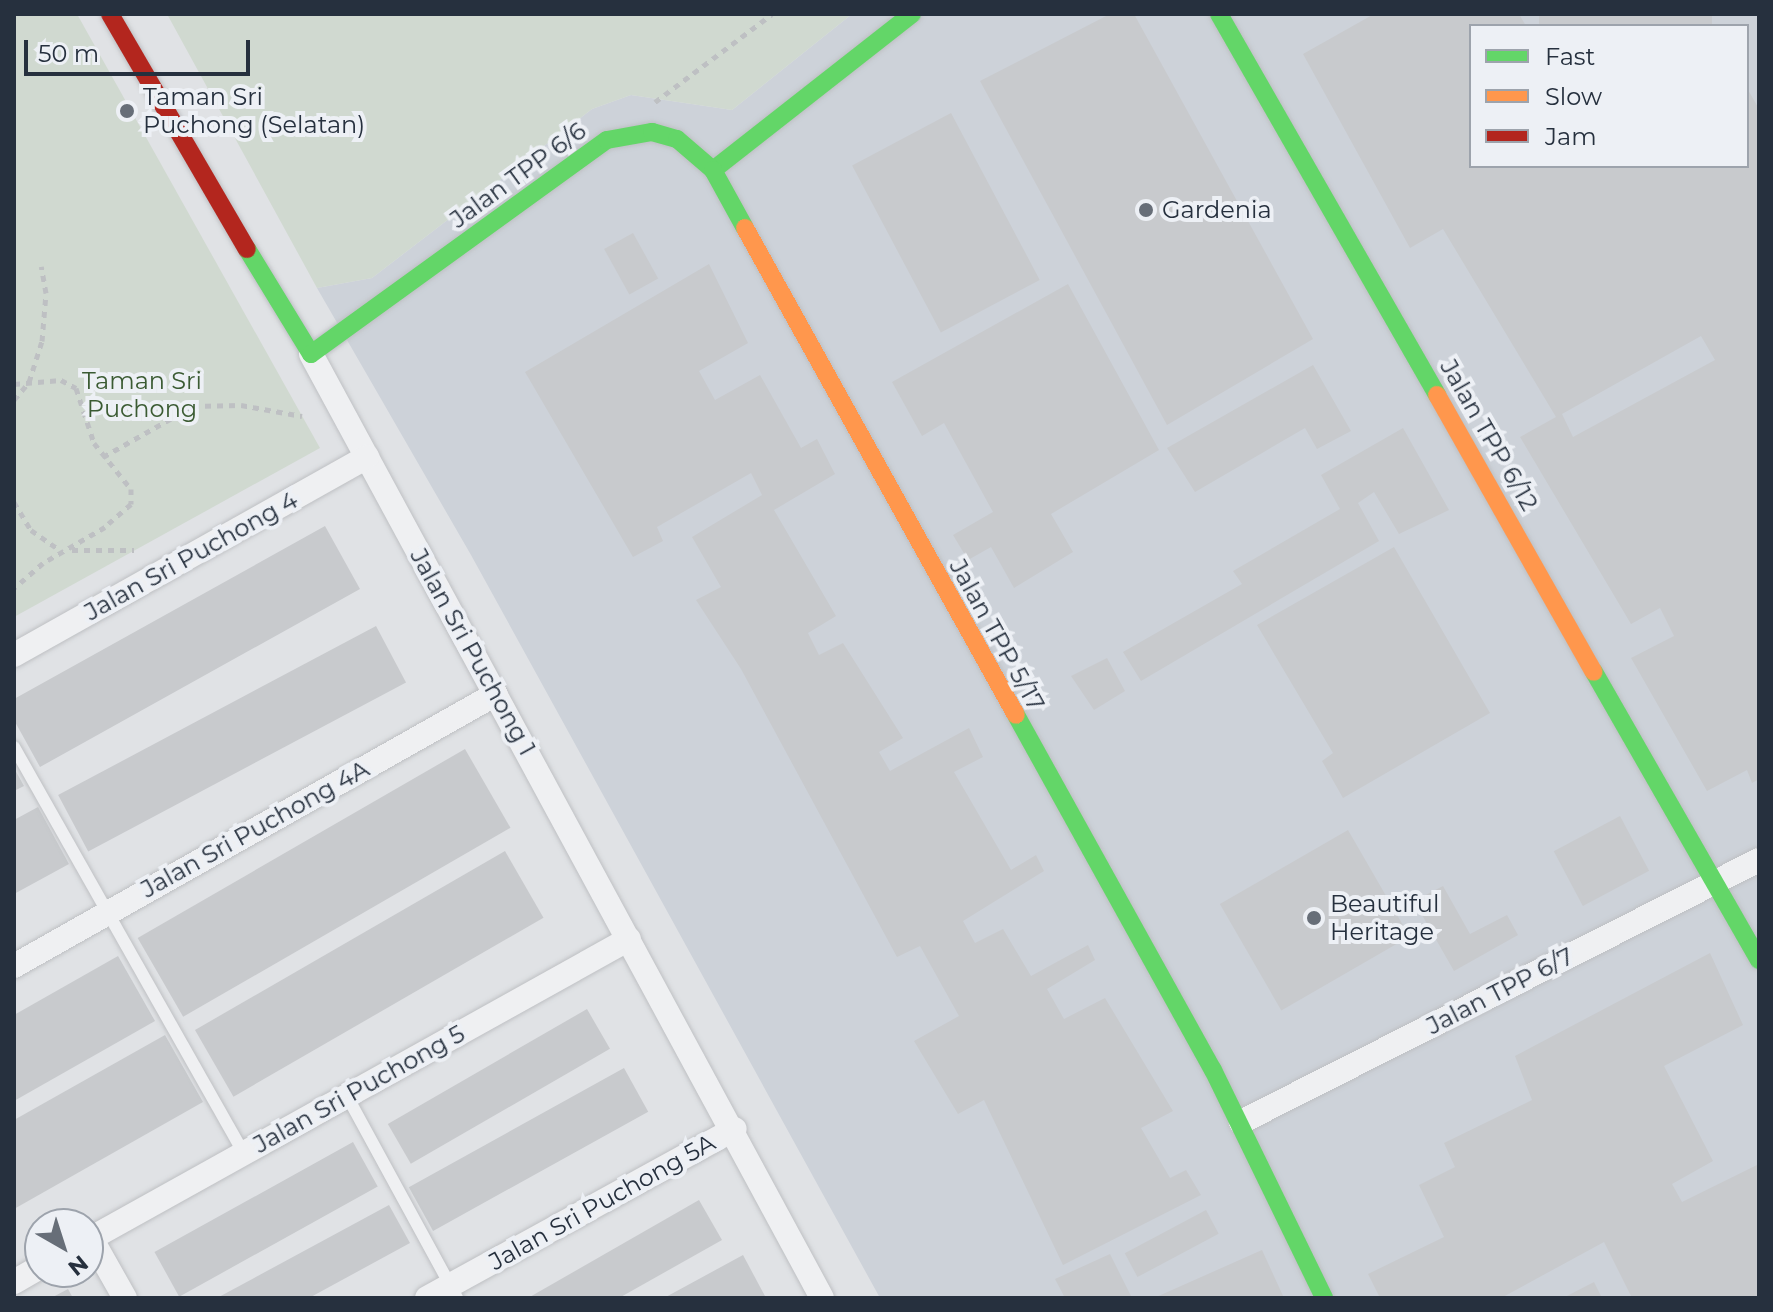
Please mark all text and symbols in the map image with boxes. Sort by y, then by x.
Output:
scale bar [28,24,254,74]
legend [1469,24,1749,168]
text: 50 m [38,39,99,68]
text: Fast [1545,42,1595,71]
text: Slow [1545,82,1602,111]
place label: Taman Sri Puchong (Selatan) [143,83,365,139]
marker: Taman Sri Puchong (Selatan) [118,102,136,120]
street label: Jalan TPP 6/6 [445,116,591,234]
text: Jam [1545,122,1597,151]
place label: Gardenia [1162,196,1272,224]
marker: Gardenia [1137,201,1155,219]
street label: Jalan TPP 6/12 [1434,354,1544,516]
park label: Taman Sri Puchong [82,367,202,423]
street label: Jalan Sri Puchong 4 [79,485,303,627]
street label: Jalan Sri Puchong 1 [404,544,542,760]
street label: Jalan TPP 5/17 [944,554,1050,716]
street label: Jalan Sri Puchong 4A [136,754,374,904]
place label: Beautiful Heritage [1330,890,1439,946]
marker: Beautiful Heritage [1305,909,1323,927]
street label: Jalan TPP 6/7 [1422,942,1578,1040]
street label: Jalan Sri Puchong 5 [248,1019,470,1159]
street label: Jalan Sri Puchong 5A [484,1128,720,1276]
north arrow [24,1208,104,1288]
text: N [63,1249,94,1282]

